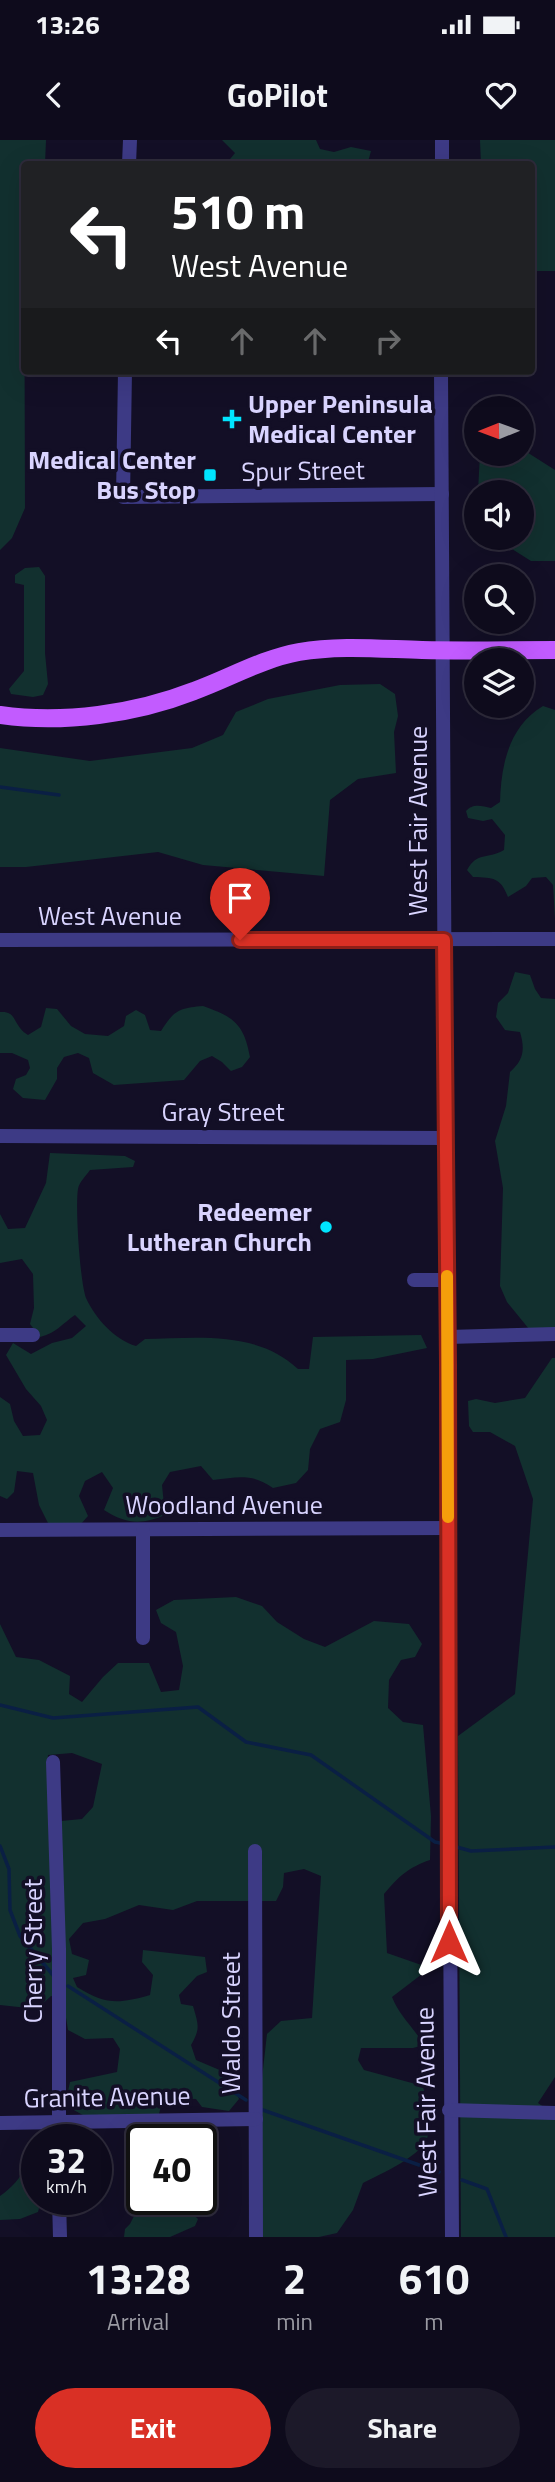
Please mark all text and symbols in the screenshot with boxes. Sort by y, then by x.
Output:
text: 13:26 [35,5,100,44]
text: GoPilot [227,71,328,119]
icon: back [35,76,73,114]
icon: heart [482,76,520,114]
text: 510 m [171,173,305,248]
icon: left [56,189,147,280]
text: West Avenue [171,241,348,289]
icon: left [150,322,188,360]
icon: ahead [223,322,261,360]
icon: ahead [296,322,334,360]
icon: right [369,322,407,360]
place label: Upper Peninsula Medical Center [248,384,433,453]
north arrow [464,396,534,466]
map controls [464,396,534,718]
marker: Upper Peninsula Medical Center [222,409,242,429]
place label: Medical Center Bus Stop [28,440,196,509]
street label: Spur Street [241,450,365,491]
marker: Medical Center Bus Stop [202,467,218,483]
button: sound [464,480,534,550]
button: search [464,564,534,634]
button: layers [464,648,534,718]
street label: West Fair Avenue [398,726,437,916]
pin [210,868,270,940]
icon: arrive [221,879,259,917]
street label: West Avenue [38,896,182,935]
street label: Gray Street [161,1092,285,1131]
place label: Redeemer Lutheran Church [127,1192,312,1261]
marker: Redeemer Lutheran Church [318,1219,334,1235]
street label: Woodland Avenue [125,1485,323,1524]
street label: Cherry Street [13,1879,52,2023]
position arrow [412,1905,486,1979]
street label: Waldo Street [211,1952,250,2094]
street label: West Fair Avenue [404,2007,447,2197]
street label: Granite Avenue [23,2076,191,2117]
speed limit sign: 40 [126,2124,217,2215]
text: 32 [47,2133,86,2187]
text: km/h [46,2173,87,2200]
text: 13:28 [86,2246,191,2310]
text: 2 [283,2246,306,2310]
text: 610 [399,2246,469,2310]
text: Arrival [107,2304,169,2339]
text: min [276,2304,313,2339]
text: m [424,2304,444,2339]
button: Exit [35,2388,271,2468]
button: Share [285,2388,520,2468]

